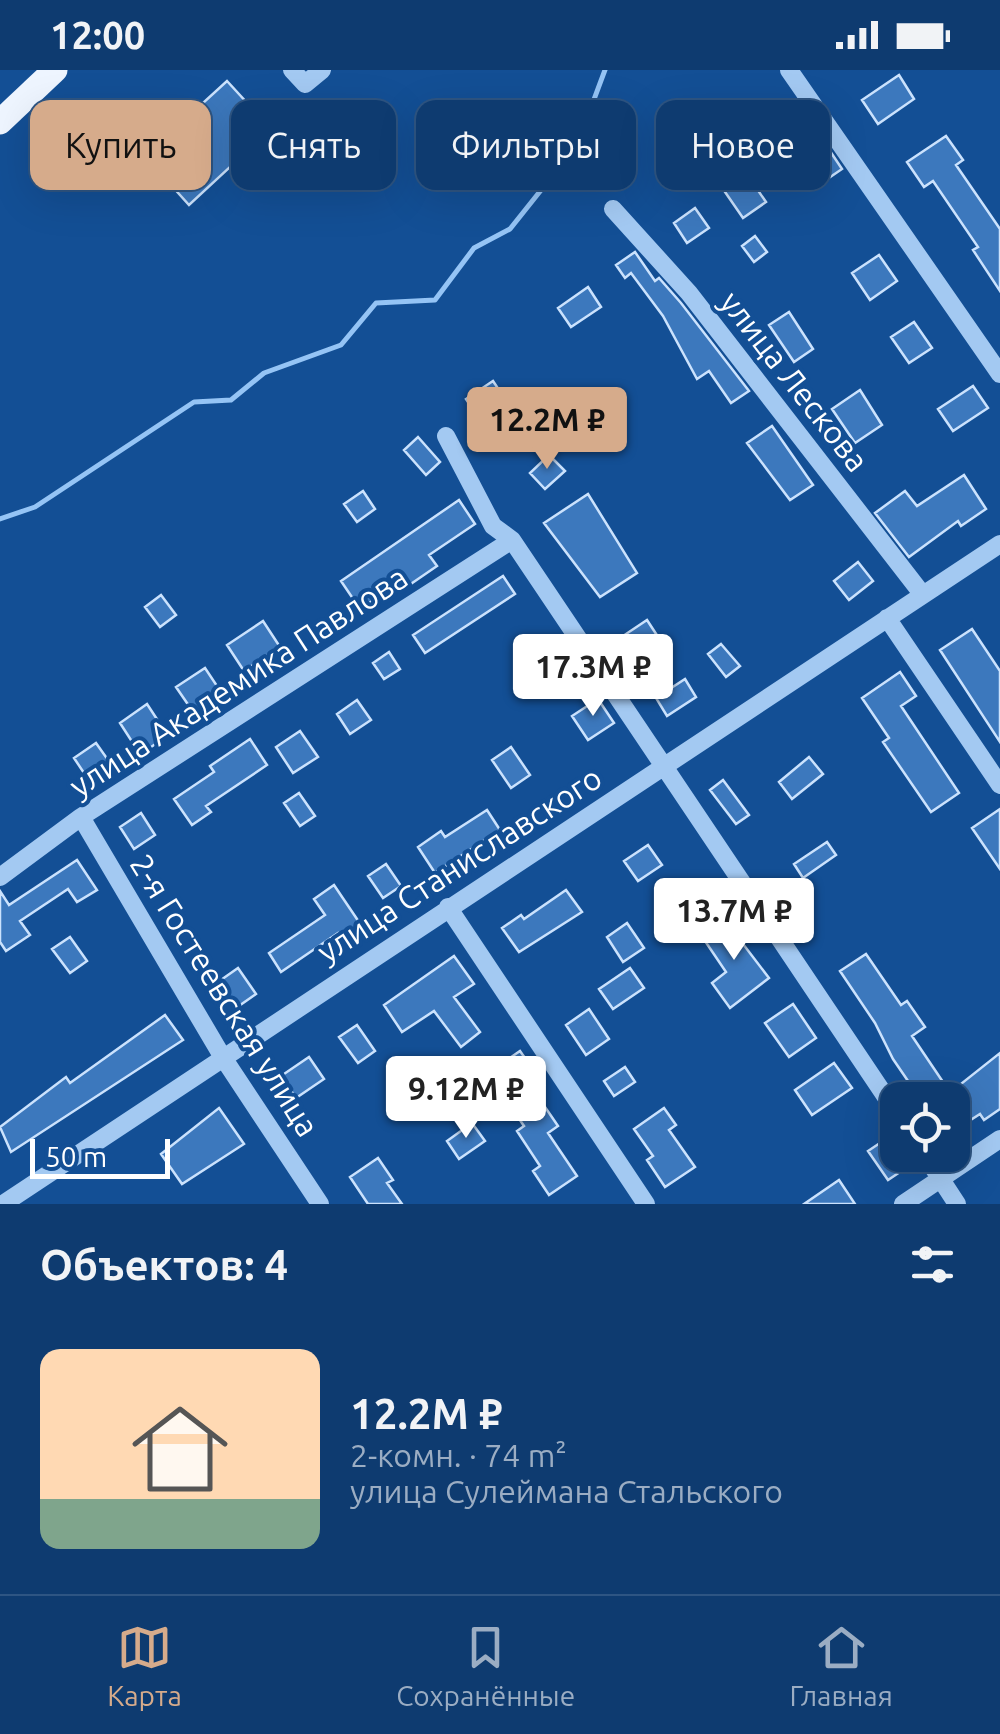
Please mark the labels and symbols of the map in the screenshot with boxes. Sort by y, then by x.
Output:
street label: улица Лескова [714,284,876,478]
pin: 12.2M ₽ [455,387,639,472]
street label: улица Академика Павлова [62,558,414,804]
pin: 17.3M ₽ [501,634,685,719]
street label: улица Станиславского [310,759,608,969]
street label: 2-я Гостеевская улица [123,847,327,1143]
pin: 13.7M ₽ [642,878,826,963]
pin: 9.12M ₽ [374,1056,558,1141]
scale bar [30,1134,170,1178]

